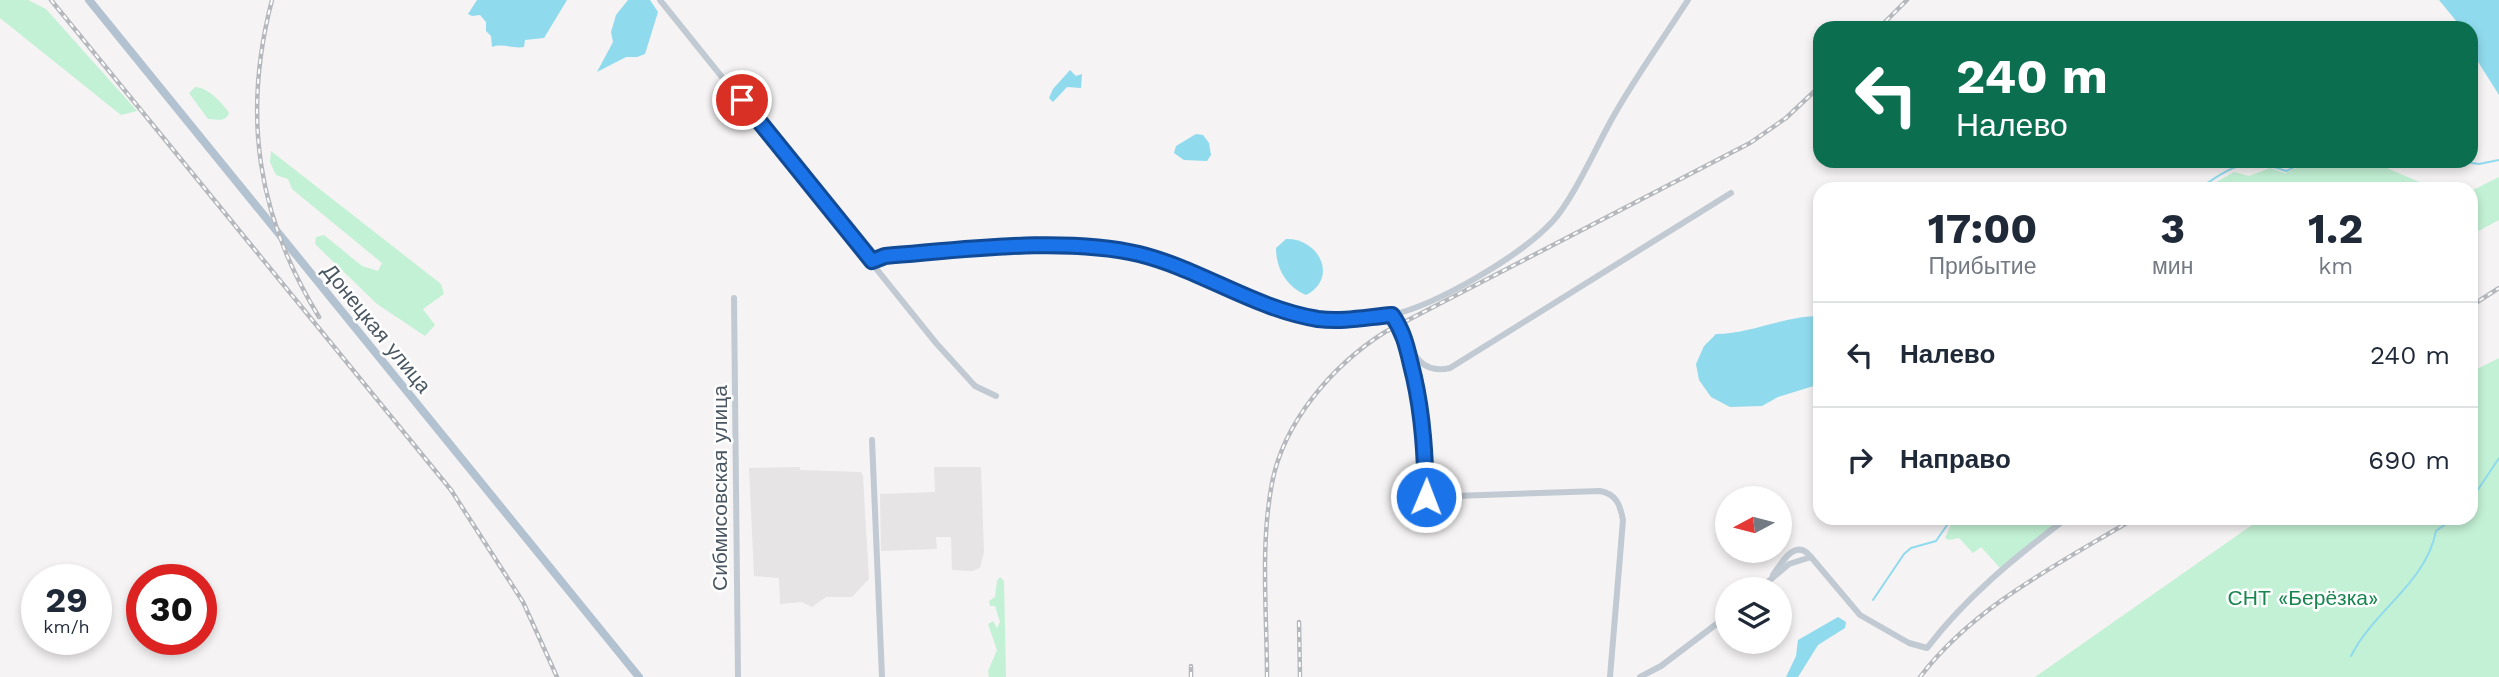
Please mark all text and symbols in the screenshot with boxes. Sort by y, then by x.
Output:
text: 240 m [1956,47,2108,105]
icon: left [1841,49,1932,140]
pin [712,70,772,130]
icon: arrive [723,81,761,119]
text: Налево [1956,106,2068,144]
text: 17:00 [1928,204,2037,253]
text: 3 [2160,204,2185,253]
text: 1.2 [2308,204,2363,253]
text: Прибытие [1928,253,2037,280]
text: мин [2152,253,2193,280]
text: km [2318,253,2353,280]
street label: Донецкая улица [317,258,437,398]
icon: left [1841,336,1879,374]
text: Налево [1900,339,1995,369]
text: 240 m [2370,340,2450,370]
street label: Сибмисовская улица [707,385,732,591]
icon: right [1841,441,1879,479]
text: Направо [1900,444,2011,474]
text: 690 m [2368,445,2450,475]
position arrow [1389,460,1463,534]
north arrow [1715,486,1792,564]
map controls [1715,486,1792,654]
speed limit sign: 30 [126,564,217,655]
button: layers [1715,577,1792,654]
text: 29 [45,579,88,621]
park label: СНТ «Берёзка» [2228,585,2378,610]
text: km/h [43,616,90,637]

